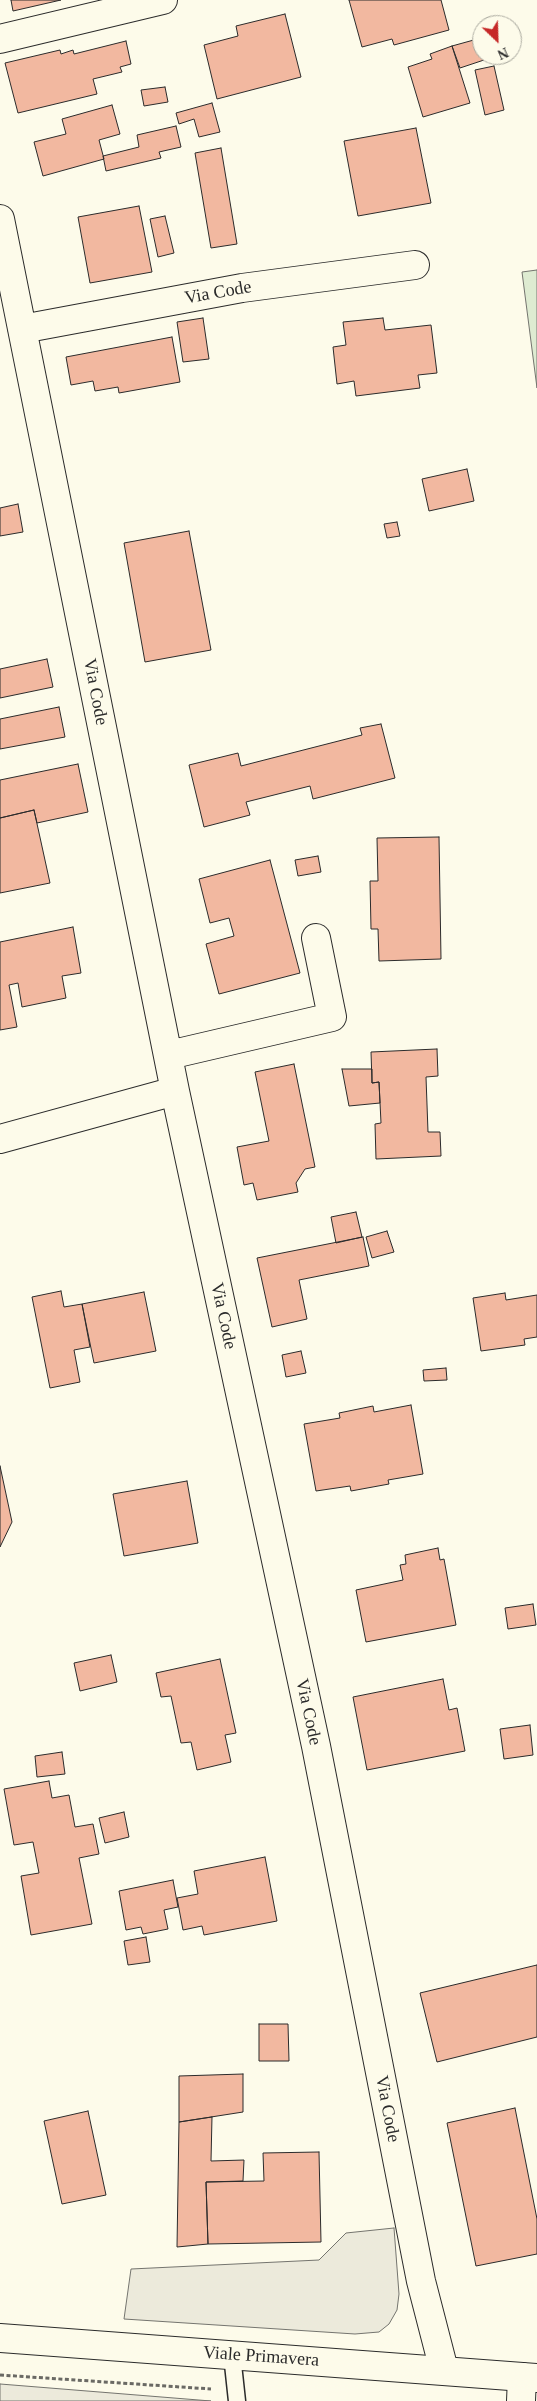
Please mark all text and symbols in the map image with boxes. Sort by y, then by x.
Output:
north arrow [472,15,522,65]
text: N [495,44,511,62]
street label: Via Code [183,277,253,309]
street label: Via Code [78,657,112,727]
street label: Via Code [205,1281,241,1351]
street label: Via Code [290,1677,326,1747]
street label: Via Code [370,2074,404,2144]
street label: Viale Primavera [202,2342,320,2372]

